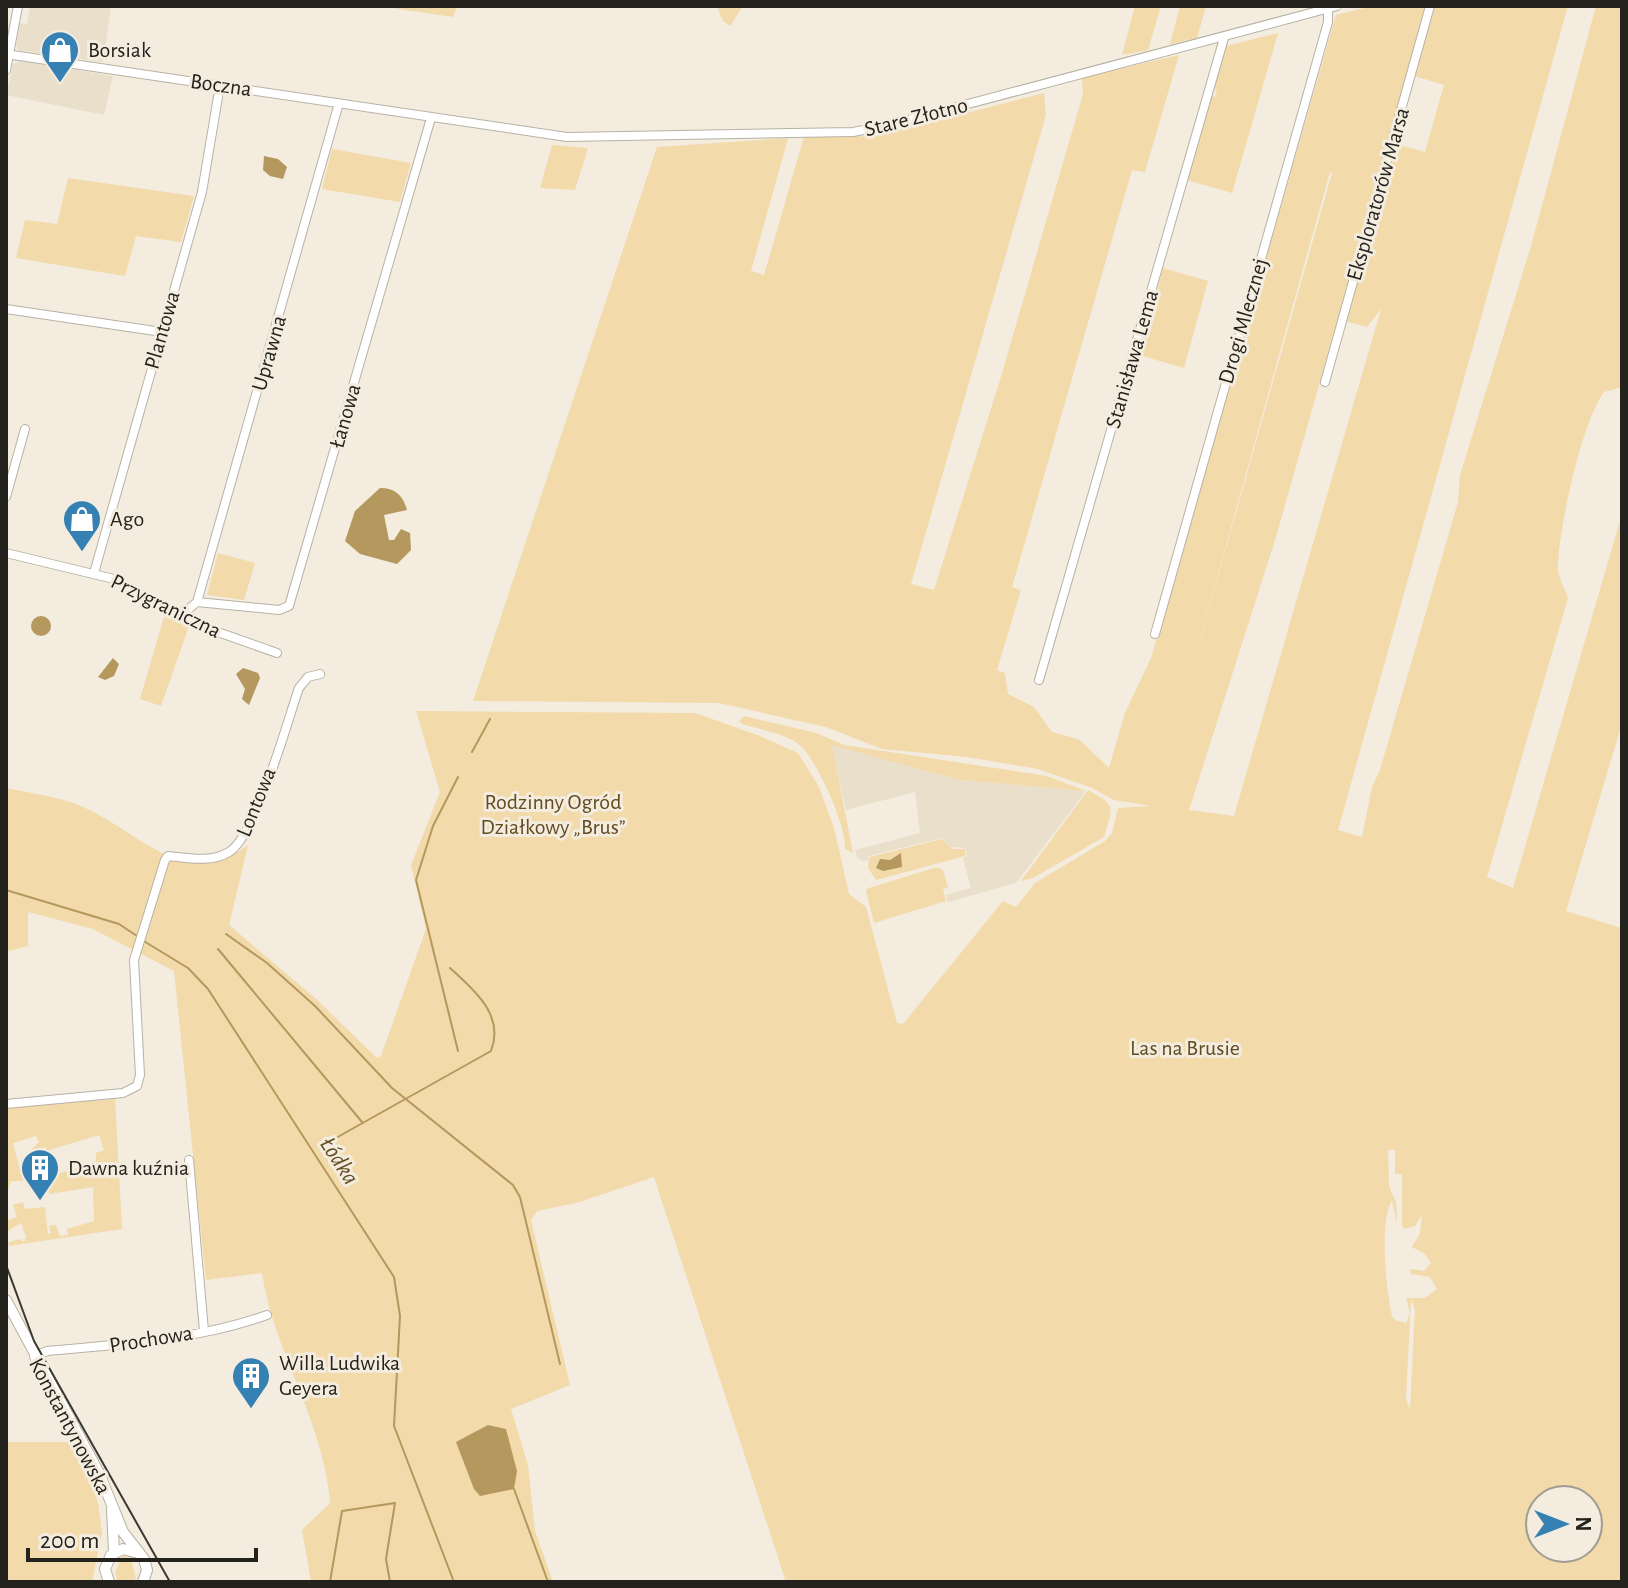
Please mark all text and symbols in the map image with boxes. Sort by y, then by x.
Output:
shop icon: Borsiak [39,29,81,84]
place label: Borsiak [88,39,151,61]
street label: Boczna [189,70,253,100]
street label: Stare Złotno [862,94,970,140]
street label: Eksploratorów Marsa [1343,105,1413,283]
street label: Drogi Mlecznej [1215,256,1271,386]
street label: Stanisława Lema [1102,287,1162,431]
street label: Plantowa [140,289,184,371]
street label: Uprawna [248,313,290,393]
street label: Łanowa [325,381,365,451]
shop icon: Ago [61,498,103,553]
place label: Ago [110,508,144,530]
street label: Przygraniczna [107,570,225,642]
street label: Lontowa [232,764,280,840]
park label: Rodzinny Ogród Działkowy „Brus” [480,791,626,838]
park label: Las na Brusie [1130,1037,1240,1059]
water label: Łódka [315,1133,363,1189]
building icon: Dawna kuźnia [19,1147,61,1202]
place label: Dawna kuźnia [68,1157,189,1179]
street label: Prochowa [108,1322,194,1356]
place label: Willa Ludwika Geyera [279,1352,400,1399]
street label: Konstantynowska [25,1354,115,1498]
building icon: Willa Ludwika Geyera [230,1355,272,1410]
north arrow [1524,1484,1604,1564]
scale bar [28,1512,256,1562]
text: N [1572,1516,1594,1532]
text: 200 m [40,1529,99,1553]

